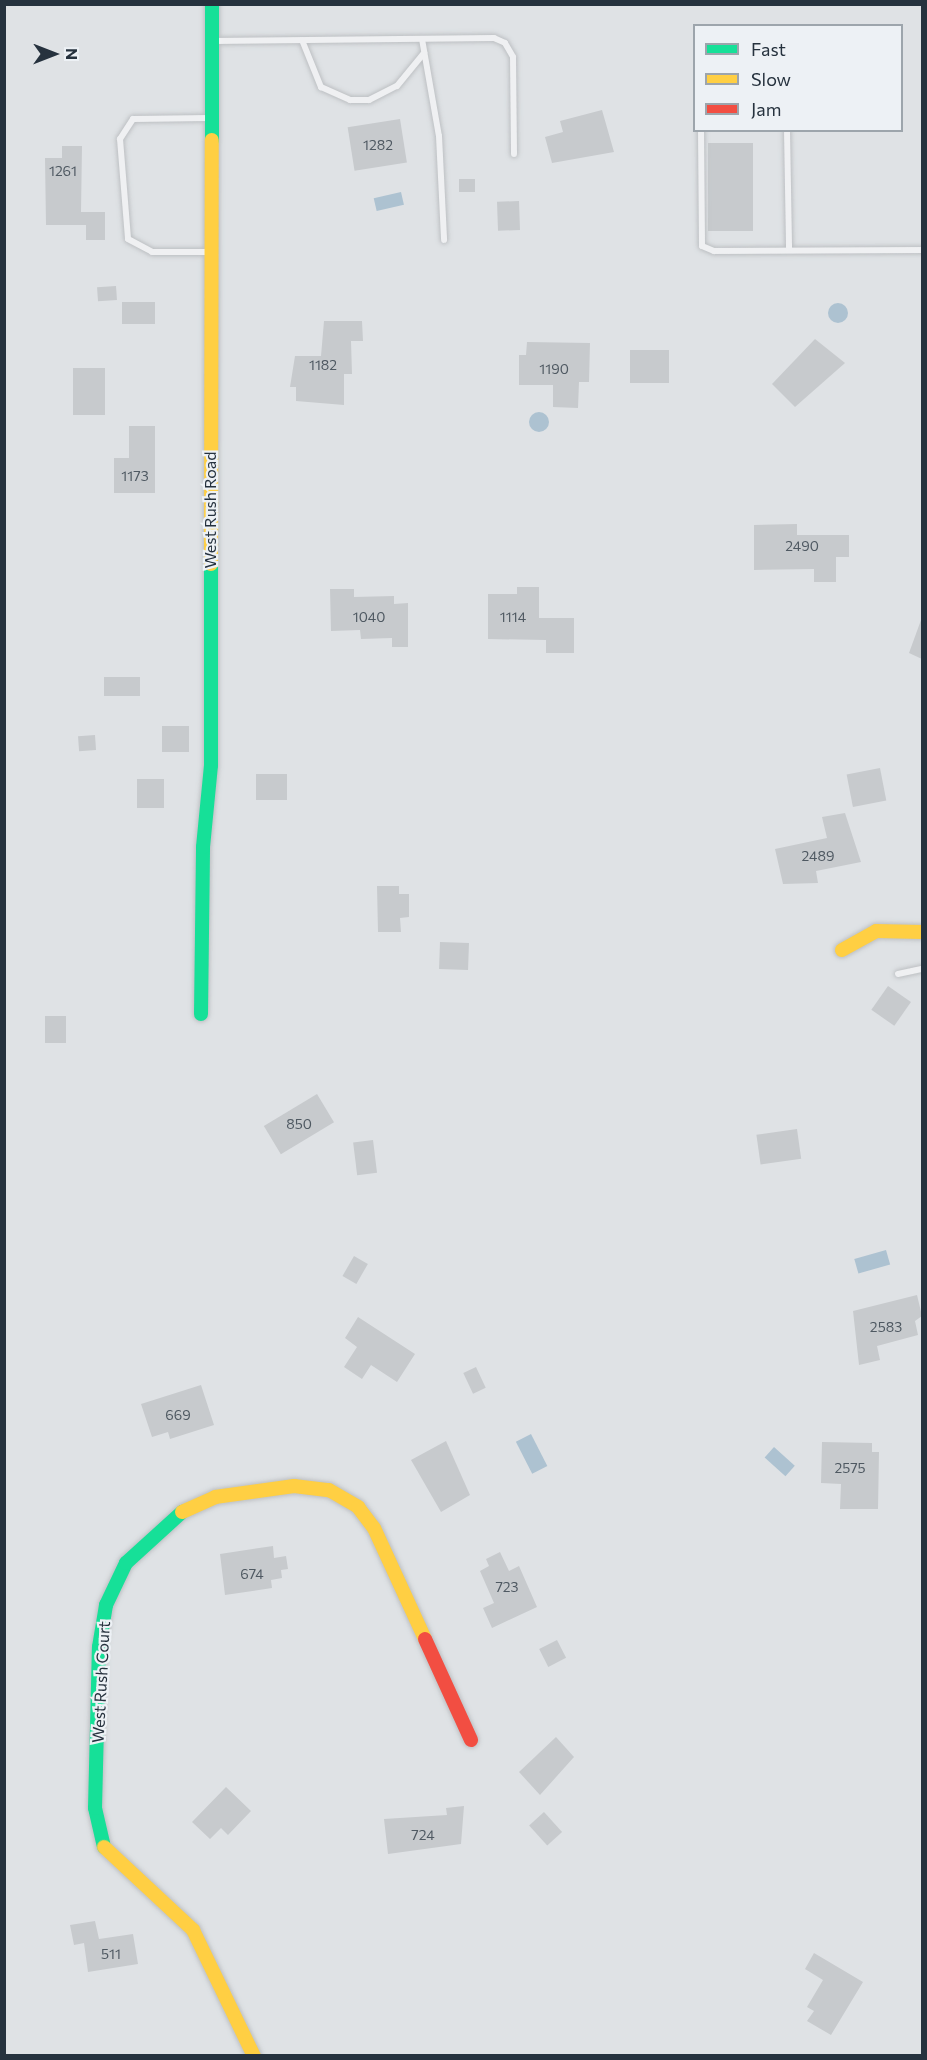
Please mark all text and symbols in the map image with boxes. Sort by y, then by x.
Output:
north arrow [24,24,84,84]
legend [693,24,903,132]
text: Fast [751,38,786,60]
text: N [63,48,82,60]
text: Slow [751,68,791,90]
text: Jam [751,98,781,120]
house number: 1282 [363,137,393,153]
house number: 1261 [49,163,77,179]
house number: 1182 [309,357,337,373]
house number: 1190 [539,361,569,377]
street label: West Rush Road [200,452,220,568]
house number: 1173 [121,468,149,484]
house number: 2490 [785,538,819,554]
house number: 1040 [353,609,385,625]
house number: 1114 [500,609,526,625]
house number: 2489 [802,848,834,864]
house number: 850 [286,1116,312,1132]
house number: 2583 [870,1319,902,1335]
house number: 669 [165,1407,191,1423]
house number: 2575 [834,1460,866,1476]
house number: 674 [240,1566,264,1582]
house number: 723 [495,1579,519,1595]
street label: West Rush Court [88,1621,114,1743]
house number: 724 [411,1827,435,1843]
house number: 511 [101,1946,121,1962]

